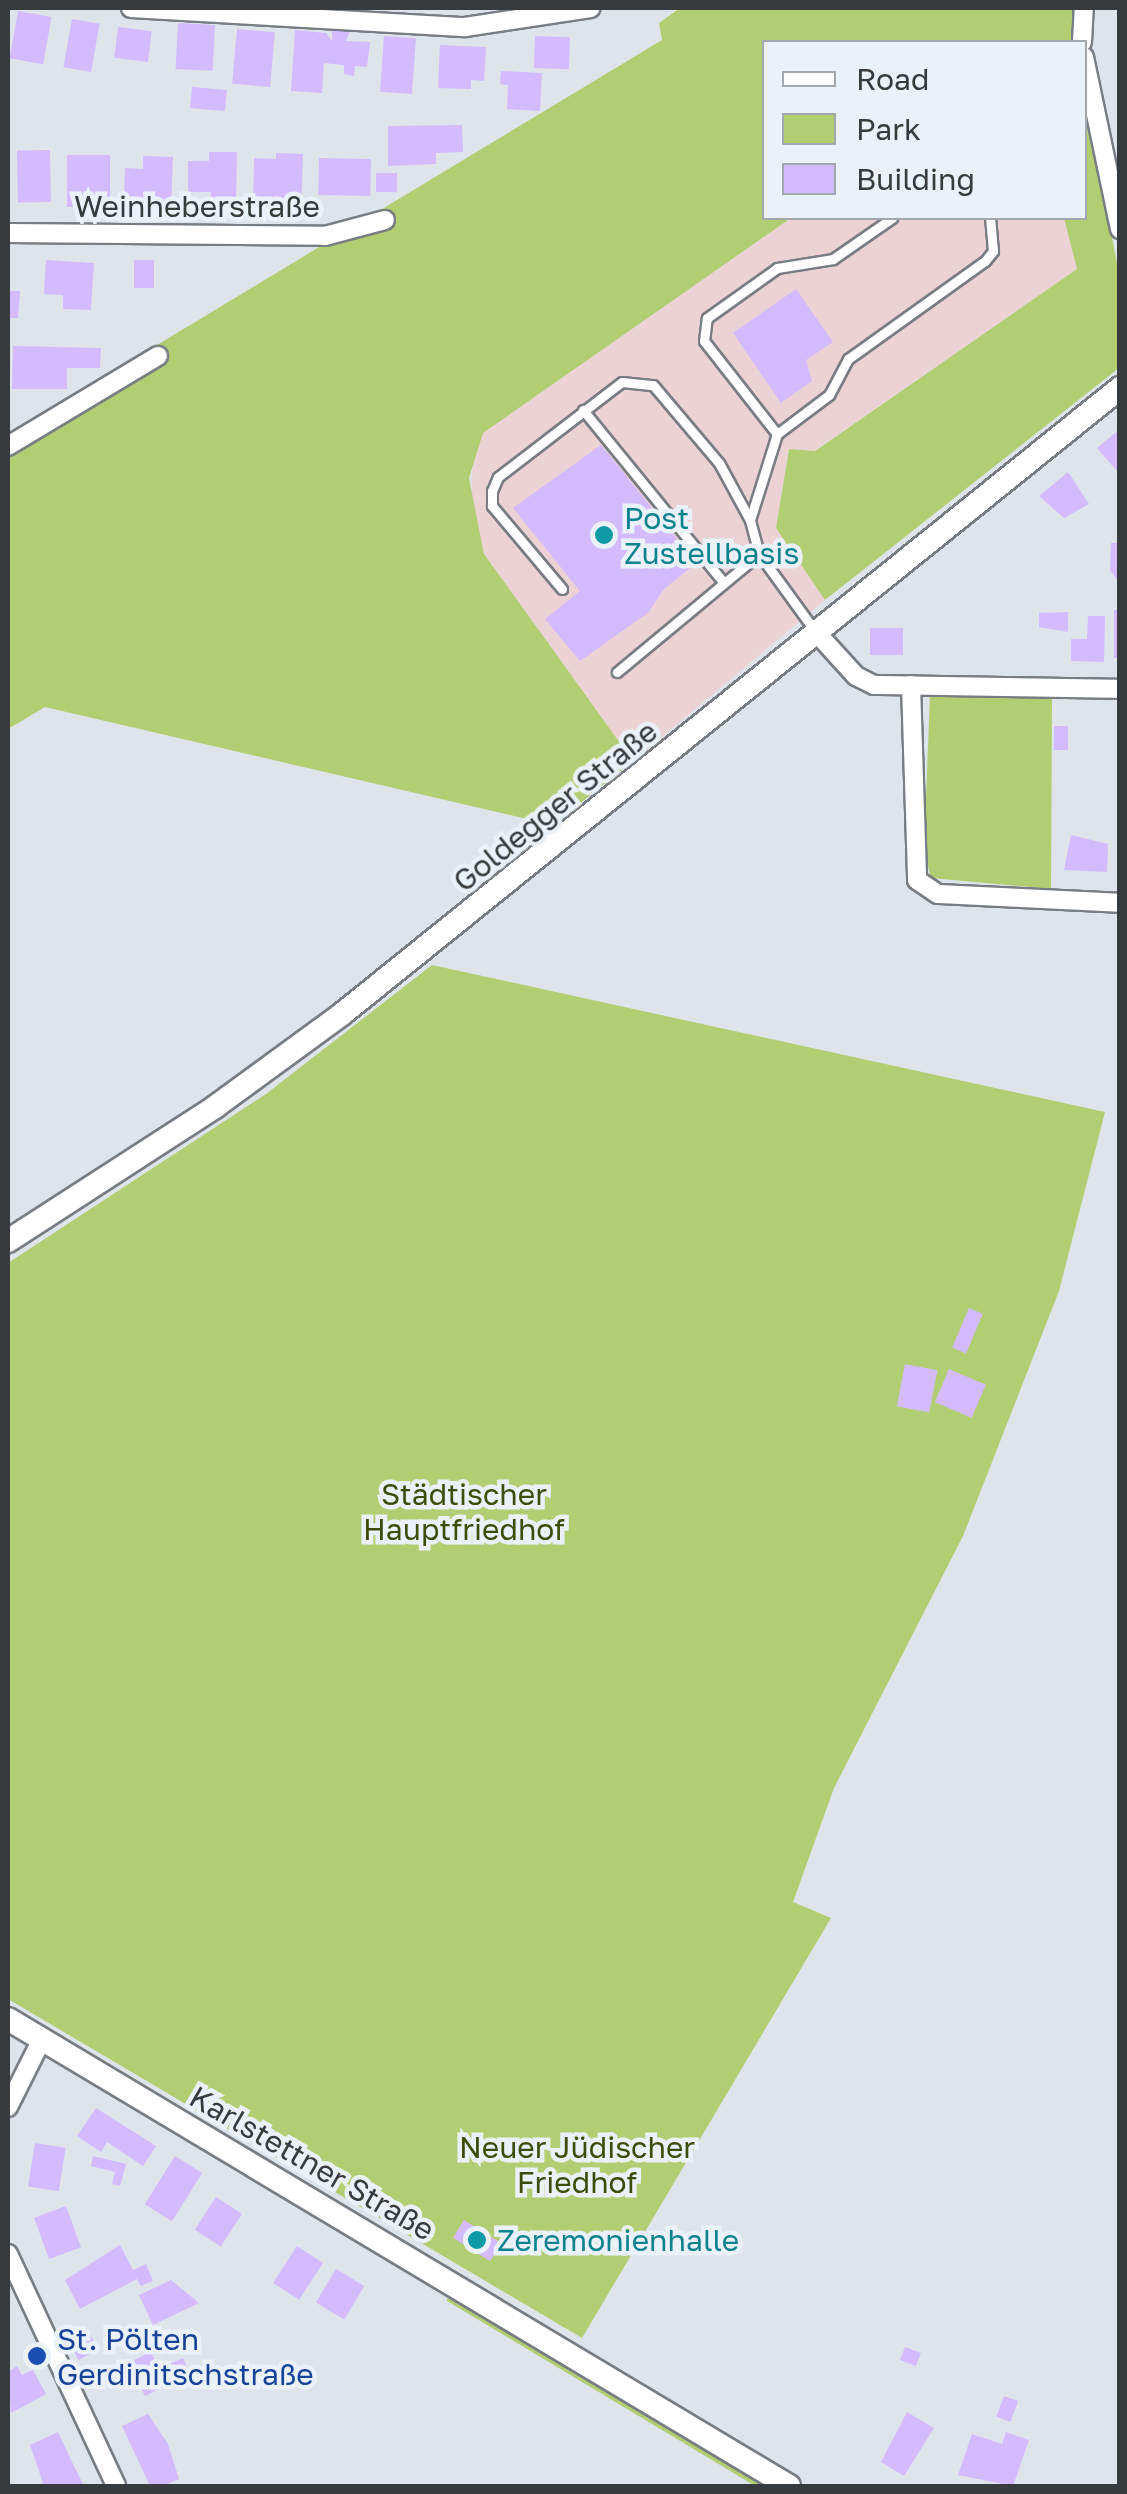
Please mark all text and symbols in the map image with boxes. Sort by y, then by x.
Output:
legend [762,40,1087,220]
text: Road [856,61,930,97]
text: Park [856,111,921,147]
text: Building [856,161,975,197]
street label: Weinheberstraße [74,188,320,224]
place label: Post Zustellbasis [624,500,799,570]
marker: Post Zustellbasis [593,524,615,546]
street label: Goldegger Straße [446,713,664,899]
park label: Städtischer Hauptfriedhof [363,1476,565,1546]
street label: Karlstettner Straße [183,2078,441,2248]
park label: Neuer Jüdischer Friedhof [459,2129,695,2200]
place label: Zeremonienhalle [497,2222,739,2258]
marker: Zeremonienhalle [466,2229,488,2251]
place label: St. Pölten Gerdinitschstraße [57,2321,314,2392]
marker: St. Pölten Gerdinitschstraße [26,2345,48,2367]

